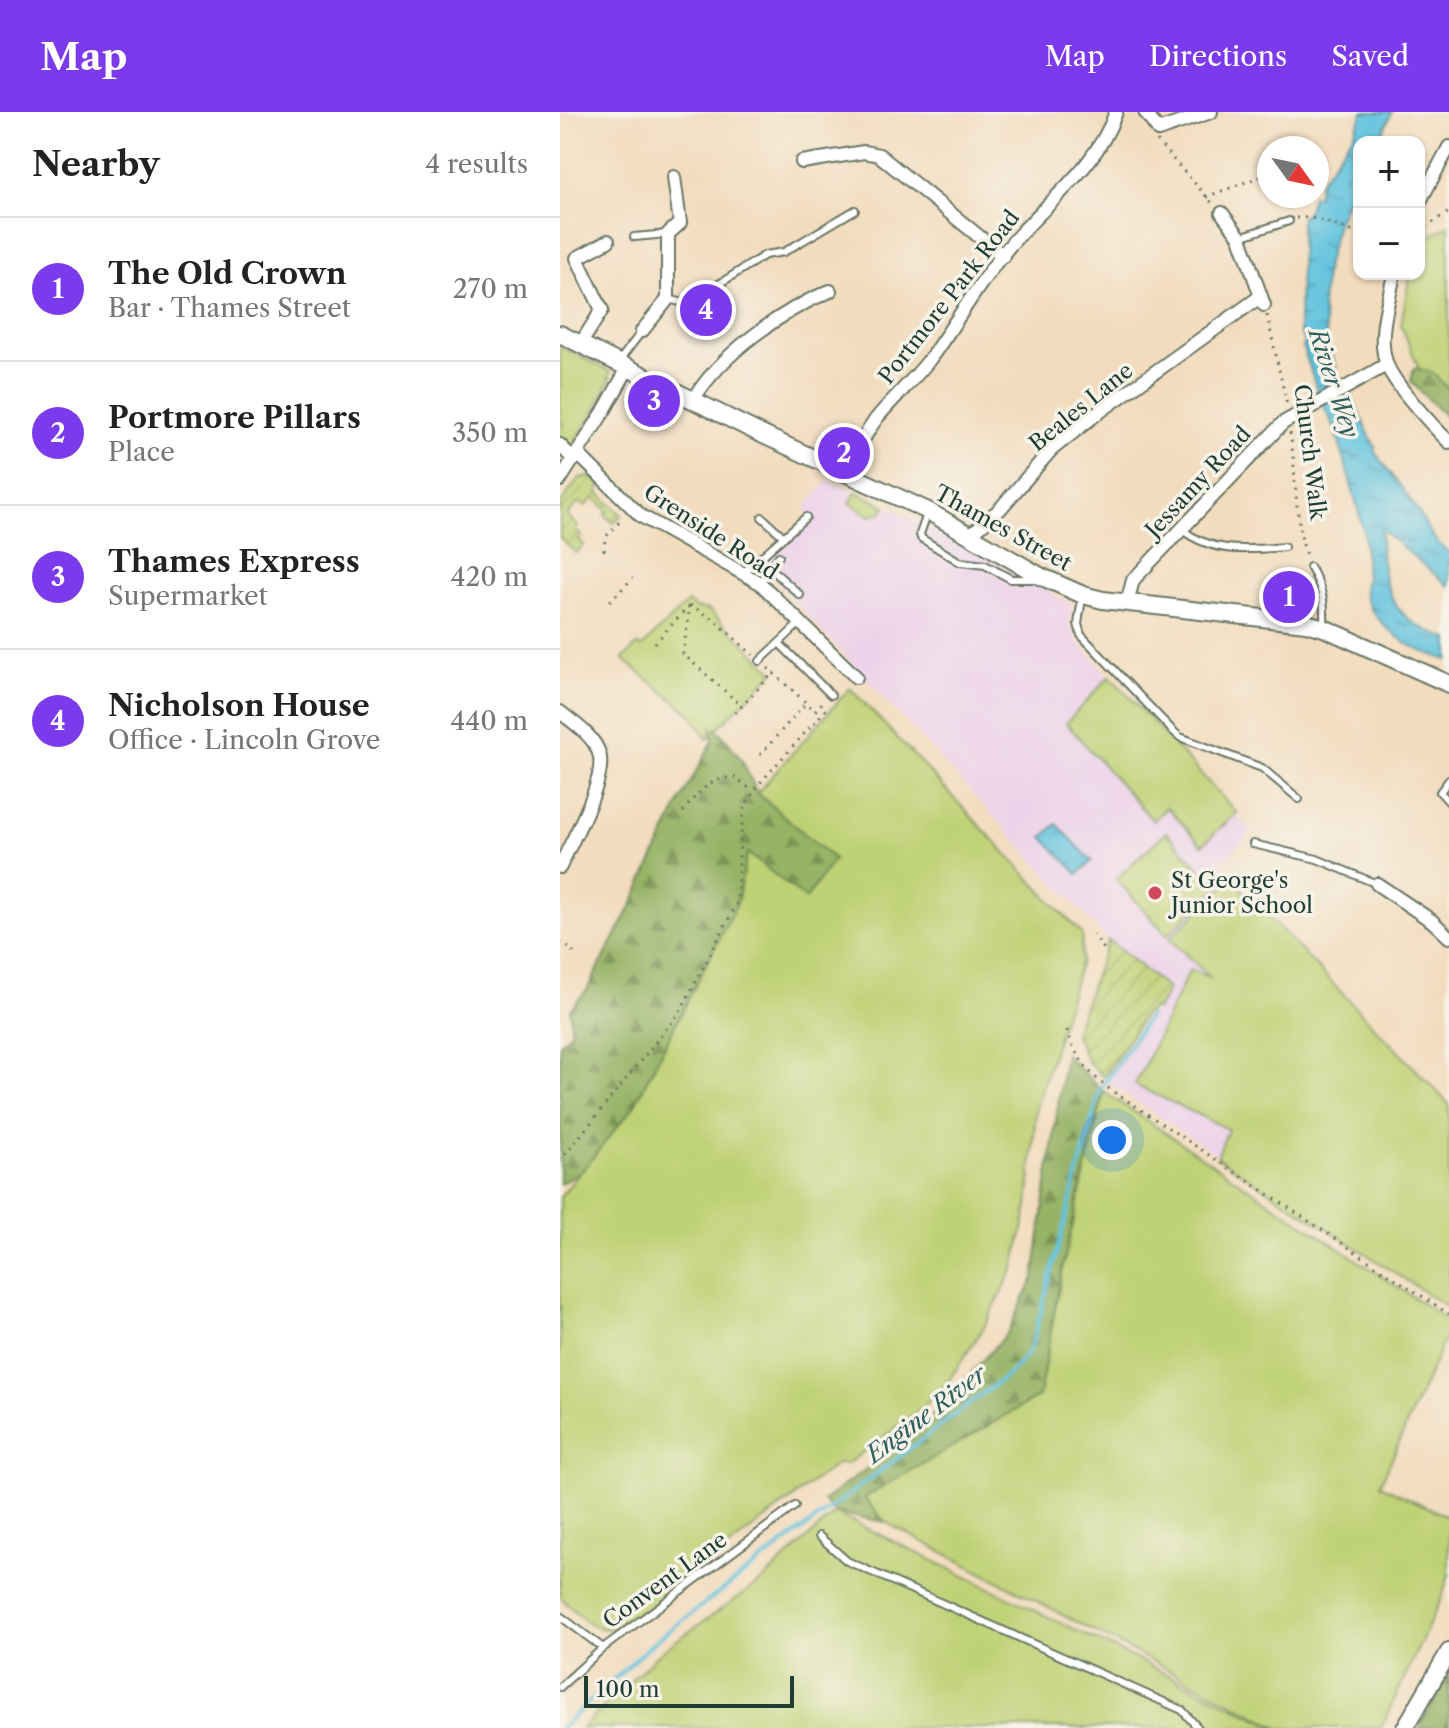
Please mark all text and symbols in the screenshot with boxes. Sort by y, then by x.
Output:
text: Map [40,33,128,80]
text: Map [1045,39,1105,73]
text: Directions [1149,39,1287,73]
text: Saved [1331,39,1409,73]
north arrow [1257,136,1329,208]
map controls [1353,136,1425,280]
button: + [1353,136,1425,208]
text: Nearby [32,143,160,185]
text: 4 results [425,148,528,180]
street label: Portmore Park Road [873,205,1025,389]
button: − [1353,208,1425,280]
text: The Old Crown [108,255,347,292]
text: 1 [52,273,64,305]
text: 270 m [453,273,528,305]
pin: 4 [680,280,732,340]
text: Bar · Thames Street [108,292,351,324]
water label: River Wey [1302,323,1365,441]
street label: Beales Lane [1024,357,1138,457]
pin: 3 [628,371,680,431]
street label: Church Walk [1288,383,1332,523]
text: Portmore Pillars [108,399,361,436]
text: 2 [50,417,66,449]
text: 350 m [452,417,528,449]
street label: Jessamy Road [1138,421,1256,545]
pin: 2 [818,423,870,483]
text: Place [108,436,175,468]
street label: Grenside Road [639,478,783,586]
street label: Thames Street [930,479,1076,577]
text: Thames Express [108,543,360,580]
text: 3 [51,561,65,593]
text: 420 m [450,561,528,593]
pin: 1 [1263,567,1315,627]
text: Supermarket [108,580,268,612]
text: Nicholson House [108,687,370,724]
text: 4 [50,705,66,737]
text: 440 m [450,705,528,737]
text: Office · Lincoln Grove [108,724,380,756]
place label: St George's Junior School [1168,867,1313,919]
marker: St George's Junior School [1146,884,1164,902]
your location [1092,1120,1132,1160]
water label: Engine River [858,1358,994,1470]
street label: Convent Lane [598,1526,732,1634]
scale bar [584,1672,794,1708]
text: 100 m [596,1676,659,1703]

